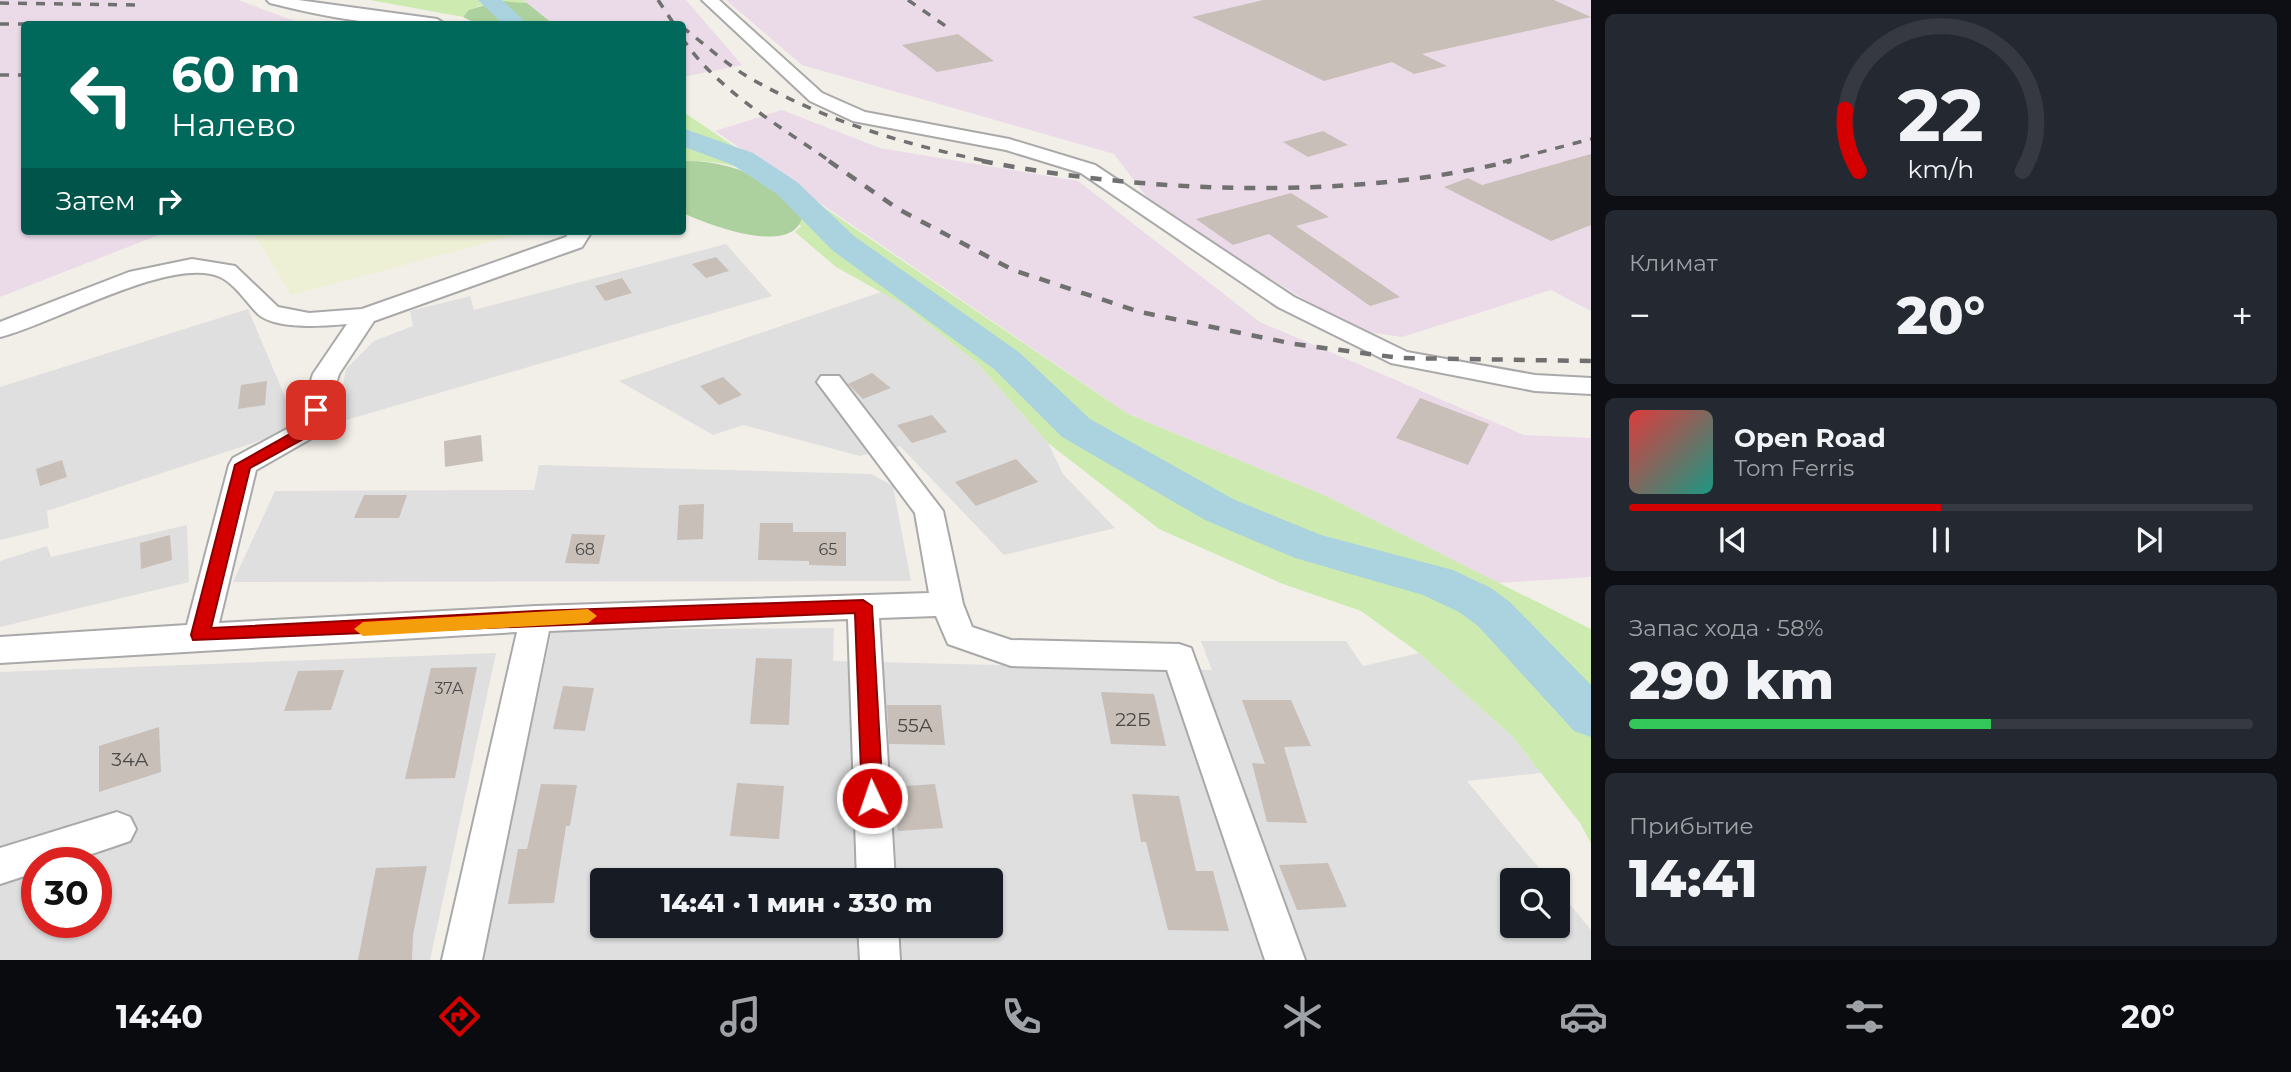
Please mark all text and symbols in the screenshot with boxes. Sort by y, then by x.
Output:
text: 60 m [171,45,301,104]
icon: left [56,49,147,140]
text: 22 [1898,71,1984,159]
text: Налево [171,105,296,144]
text: km/h [1908,154,1974,184]
icon: right [150,182,188,220]
text: Затем [56,185,136,217]
text: Климат [1629,249,1718,277]
text: 20° [1897,284,1985,347]
text: − [1629,292,1651,339]
text: + [2231,292,2253,339]
pin [286,380,346,440]
icon: arrive [297,391,335,429]
text: Open Road [1734,422,1886,454]
text: Tom Ferris [1734,454,1854,482]
icon: previous [1714,521,1752,559]
icon: pause [1922,521,1960,559]
icon: next [2130,521,2168,559]
house number: 68 [575,540,595,559]
house number: 65 [819,540,837,559]
text: Запас хода · 58% [1629,614,1824,642]
text: 290 km [1629,649,1834,712]
house number: 37А [434,679,464,698]
house number: 22Б [1115,708,1151,731]
house number: 55А [897,714,933,737]
house number: 34А [111,748,149,771]
position arrow [835,761,909,835]
text: Прибытие [1629,812,1754,840]
speed limit sign: 30 [21,847,112,938]
text: 14:41 [1629,847,1758,910]
map controls [1500,868,1570,938]
button: search [1500,868,1570,938]
text: 14:41 · 1 мин · 330 m [661,887,932,919]
icon: directions [435,992,484,1041]
icon: music [716,992,765,1041]
icon: phone [997,992,1046,1041]
icon: climate [1278,992,1327,1041]
icon: car [1559,992,1608,1041]
icon: filters [1840,992,1889,1041]
text: 14:40 [116,997,203,1036]
text: 20° [2121,997,2175,1036]

